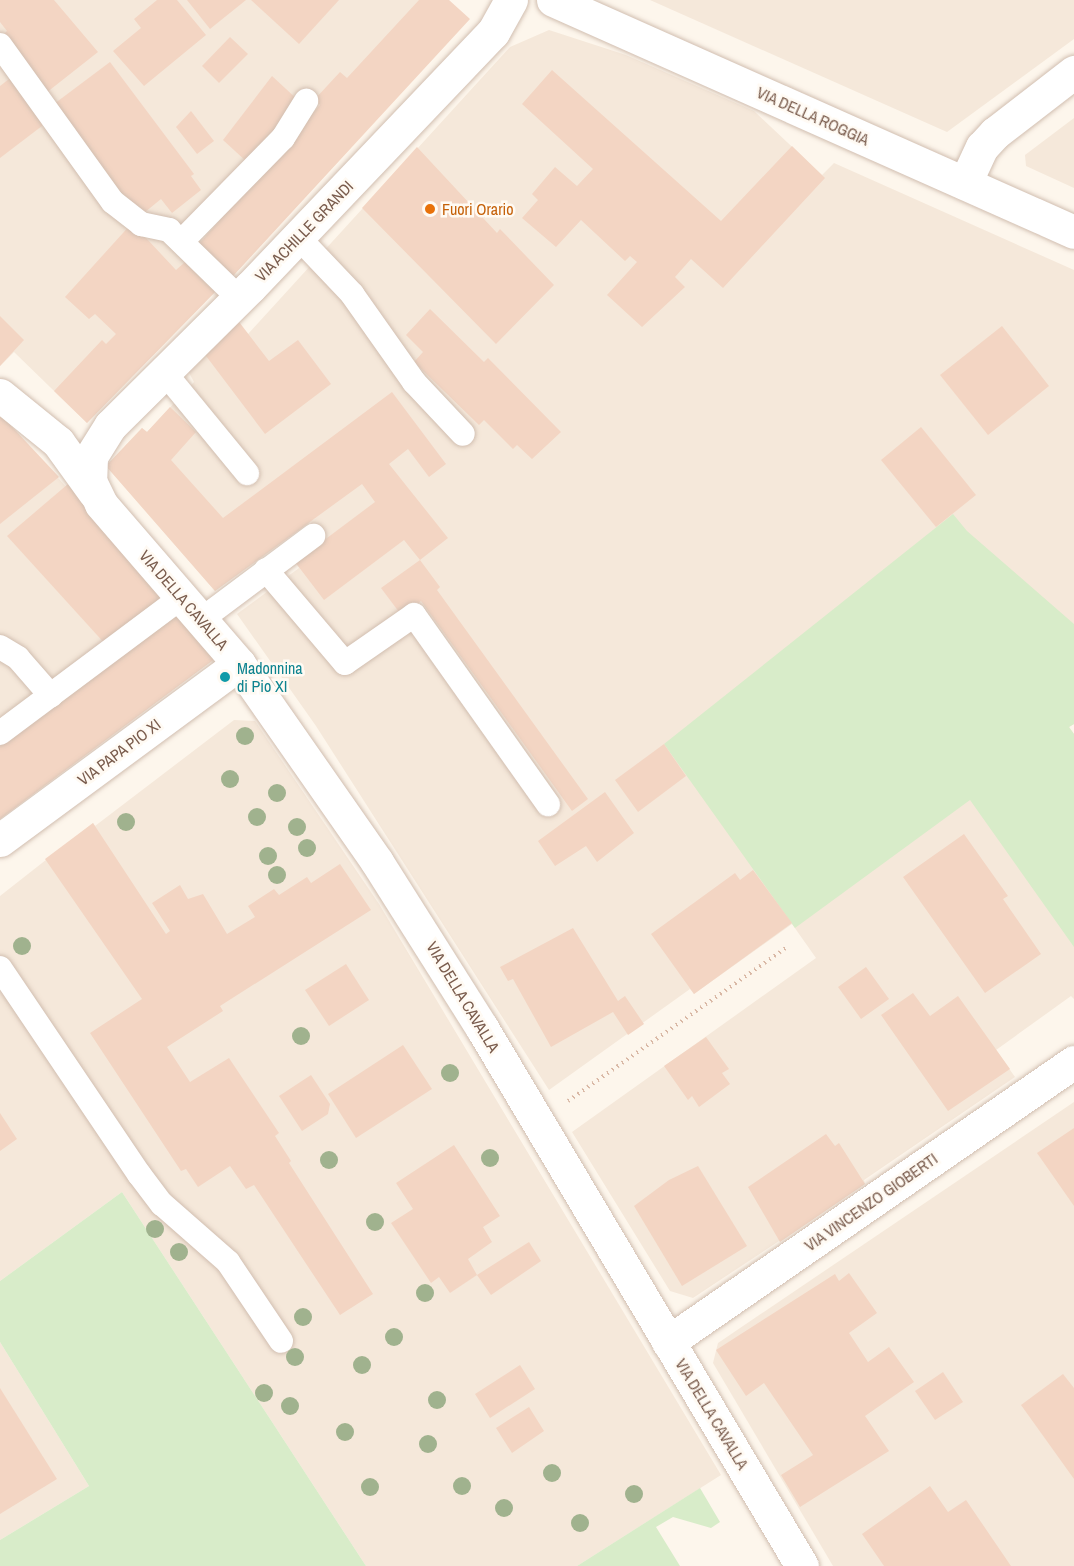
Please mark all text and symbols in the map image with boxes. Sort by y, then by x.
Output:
street label: VIA DELLA ROGGIA [753,82,873,150]
street label: VIA ACHILLE GRANDI [250,176,358,286]
place label: Fuori Orario [442,199,513,219]
marker: Fuori Orario [423,202,437,216]
street label: VIA DELLA CAVALLA [135,546,233,654]
place label: Madonnina di Pio XI [237,658,303,696]
marker: Madonnina di Pio XI [218,670,232,684]
street label: VIA PAPA PIO XI [73,714,165,790]
street label: VIA DELLA CAVALLA [422,938,504,1056]
street label: VIA VINCENZO GIOBERTI [800,1149,942,1255]
street label: VIA DELLA CAVALLA [671,1355,753,1473]

